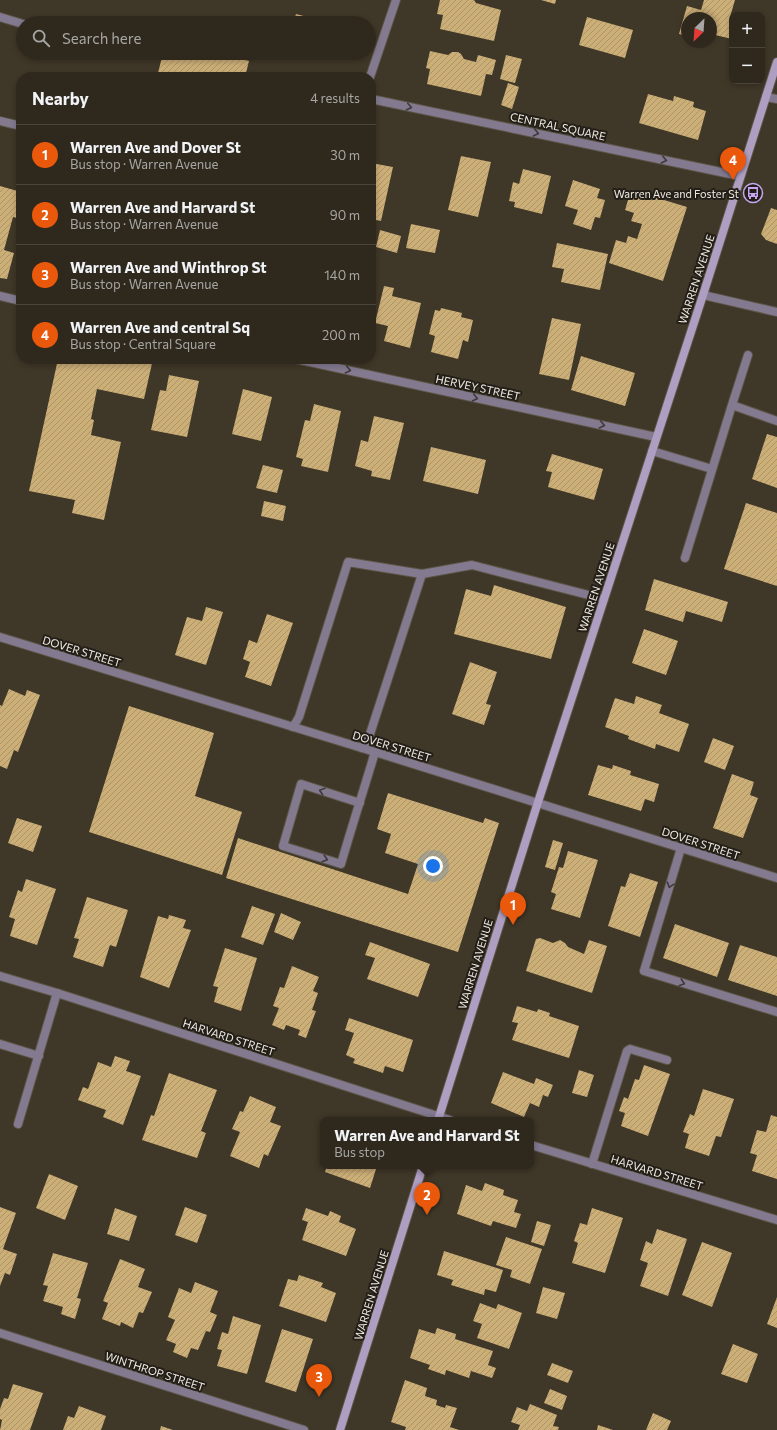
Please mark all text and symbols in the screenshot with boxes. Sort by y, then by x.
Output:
north arrow [681,12,717,48]
map controls [729,12,765,84]
button: + [729,12,765,48]
search box [16,16,376,60]
icon: search [30,27,52,49]
text: Search here [62,29,141,47]
button: − [729,48,765,84]
text: Nearby [32,88,89,109]
text: 4 results [310,90,360,106]
one-way arrow [406,102,412,110]
street label: CENTRAL SQUARE [509,110,607,142]
one-way arrow [533,129,540,137]
text: Warren Ave and Dover St [70,138,241,156]
text: 1 [42,147,48,163]
text: 30 m [330,147,360,163]
pin: 4 [720,147,746,180]
one-way arrow [661,155,667,163]
text: Bus stop · Warren Avenue [70,156,218,172]
bus stop icon: Warren Ave and Foster St [742,182,764,204]
place label: Warren Ave and Foster St [614,187,739,200]
text: Warren Ave and Harvard St [70,198,255,216]
text: 2 [41,207,49,223]
text: 90 m [330,207,360,223]
text: Bus stop · Warren Avenue [70,216,218,232]
street label: WARREN AVENUE [675,233,717,325]
text: Warren Ave and Winthrop St [70,258,267,276]
text: 3 [41,267,49,283]
text: 140 m [324,267,360,283]
text: Bus stop · Warren Avenue [70,276,218,292]
text: Warren Ave and central Sq [70,318,250,336]
text: 4 [41,327,49,343]
text: 200 m [322,327,360,343]
text: Bus stop · Central Square [70,336,216,352]
one-way arrow [344,366,351,374]
street label: HERVEY STREET [435,372,521,402]
one-way arrow [471,393,478,401]
one-way arrow [598,421,605,429]
street label: WARREN AVENUE [575,541,617,633]
street label: DOVER STREET [41,633,123,669]
street label: DOVER STREET [351,728,433,764]
one-way arrow [319,787,326,796]
street label: DOVER STREET [660,824,742,862]
one-way arrow [321,854,328,862]
your location [423,856,443,876]
one-way arrow [666,882,675,889]
pin: 1 [500,892,526,925]
street label: WARREN AVENUE [455,917,495,1011]
one-way arrow [679,978,686,987]
street label: HARVARD STREET [181,1016,277,1058]
popup [320,1117,534,1169]
text: Warren Ave and Harvard St [334,1126,520,1144]
text: Bus stop [334,1144,385,1160]
street label: HARVARD STREET [609,1152,705,1192]
pin: 2 [414,1182,440,1215]
street label: WARREN AVENUE [351,1248,391,1342]
street label: WINTHROP STREET [104,1349,206,1393]
pin: 3 [306,1364,332,1397]

